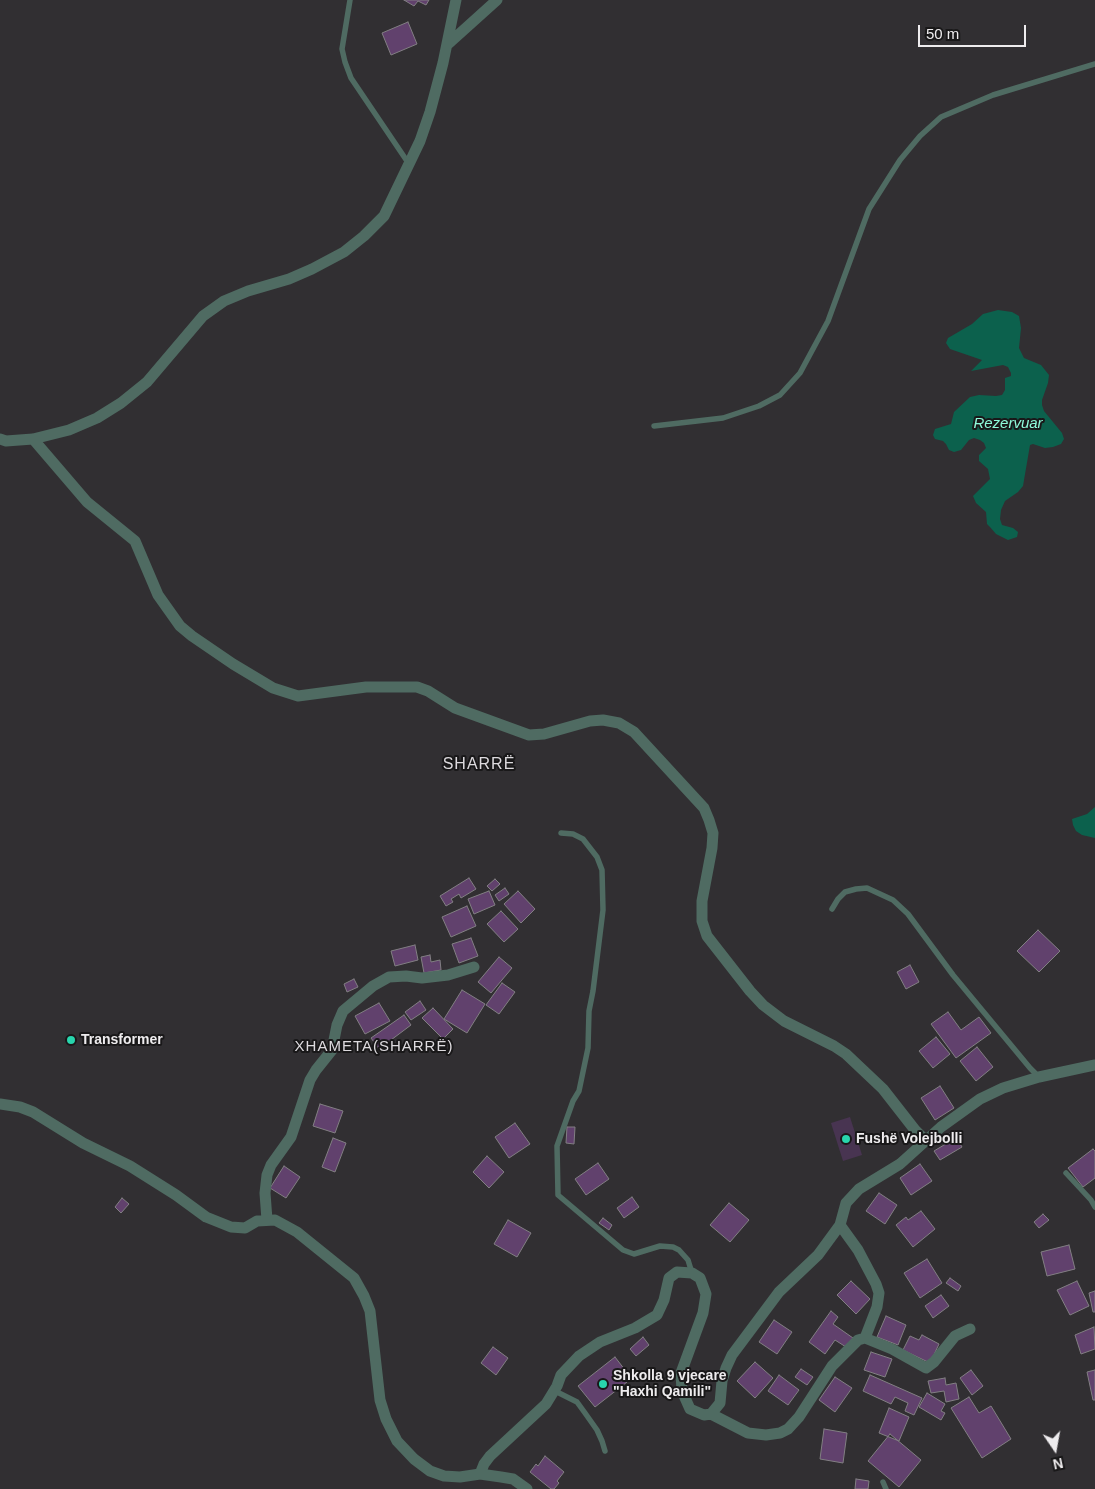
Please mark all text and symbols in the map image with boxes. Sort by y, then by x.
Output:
scale bar [920,15,1028,47]
text: 50 m [926,25,959,42]
water label: Rezervuar [973,415,1043,433]
district label: SHARRË [442,755,516,775]
place label: Transformer [81,1032,163,1048]
marker: Transformer [65,1034,77,1046]
district label: XHAMETA(SHARRË) [293,1038,455,1056]
place label: Fushë Volejbolli [856,1131,962,1147]
marker: Fushë Volejbolli [840,1133,852,1145]
place label: Shkolla 9 vjecare "Haxhi Qamili" [613,1368,727,1400]
marker: Shkolla 9 vjecare "Haxhi Qamili" [597,1378,609,1390]
north arrow [1030,1424,1080,1474]
text: N [1052,1455,1065,1473]

